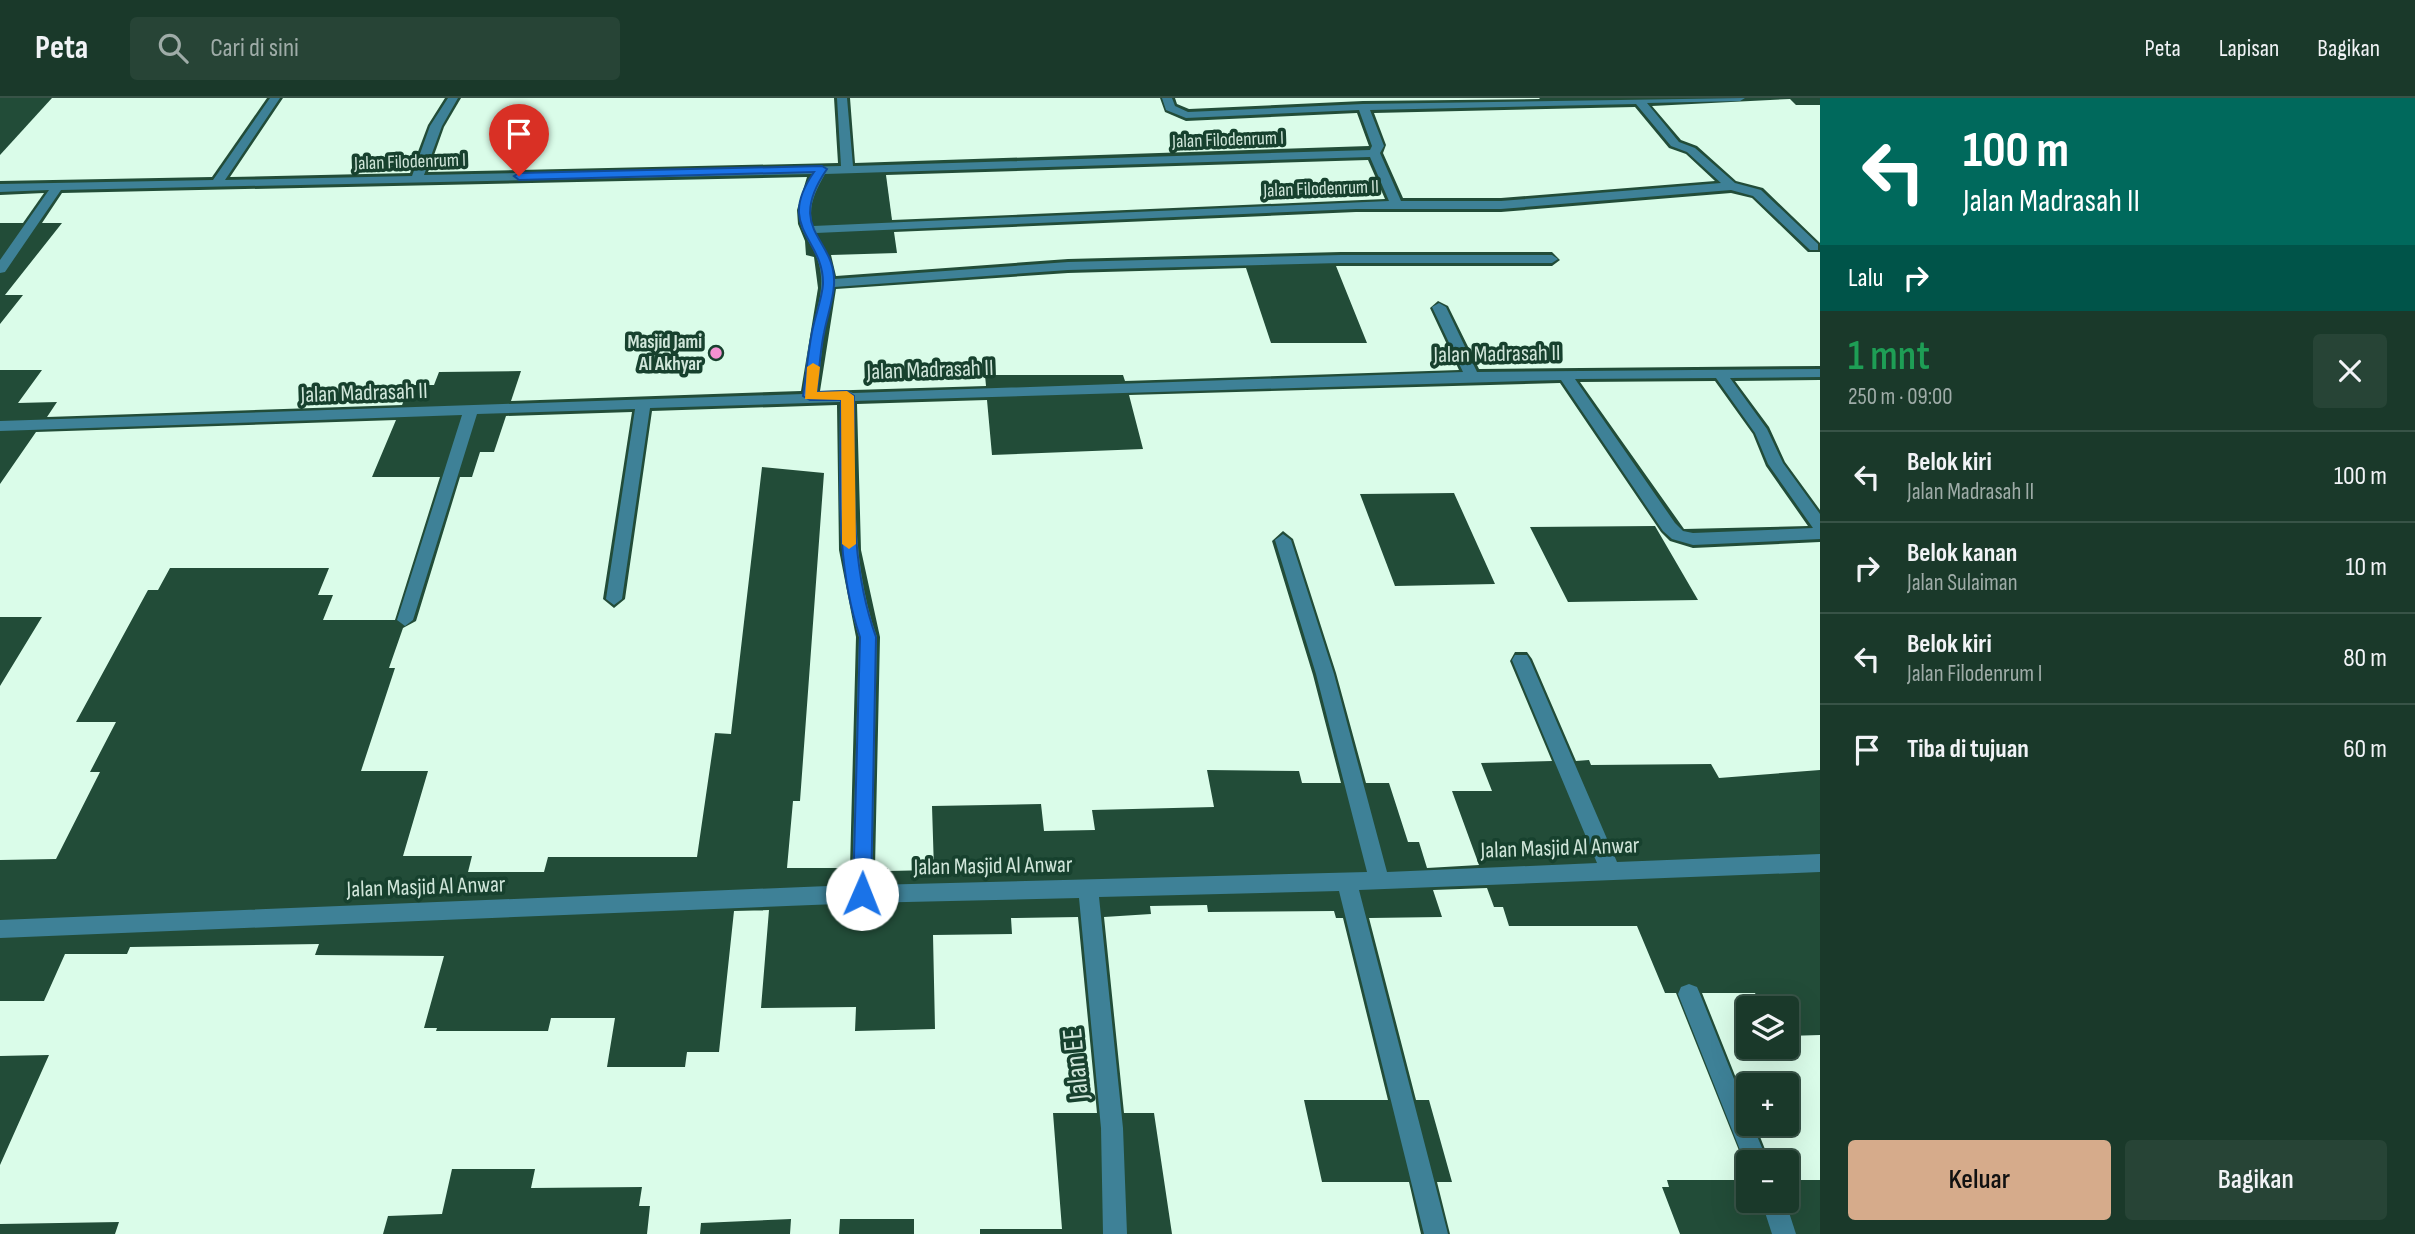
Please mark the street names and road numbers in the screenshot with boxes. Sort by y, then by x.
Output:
street label: Jalan Filodenrum I [1171,127,1284,153]
street label: Jalan Filodenrum I [353,149,466,175]
street label: Jalan Filodenrum II [1262,175,1379,203]
street label: Jalan Madrasah II [1432,339,1561,369]
street label: Jalan Madrasah II [865,354,994,386]
street label: Jalan Madrasah II [299,377,428,409]
street label: Jalan Masjid Al Anwar [1479,831,1640,865]
street label: Jalan Masjid Al Anwar [912,851,1073,881]
street label: Jalan Masjid Al Anwar [345,870,506,904]
street label: Jalan EE [1056,1026,1096,1103]

